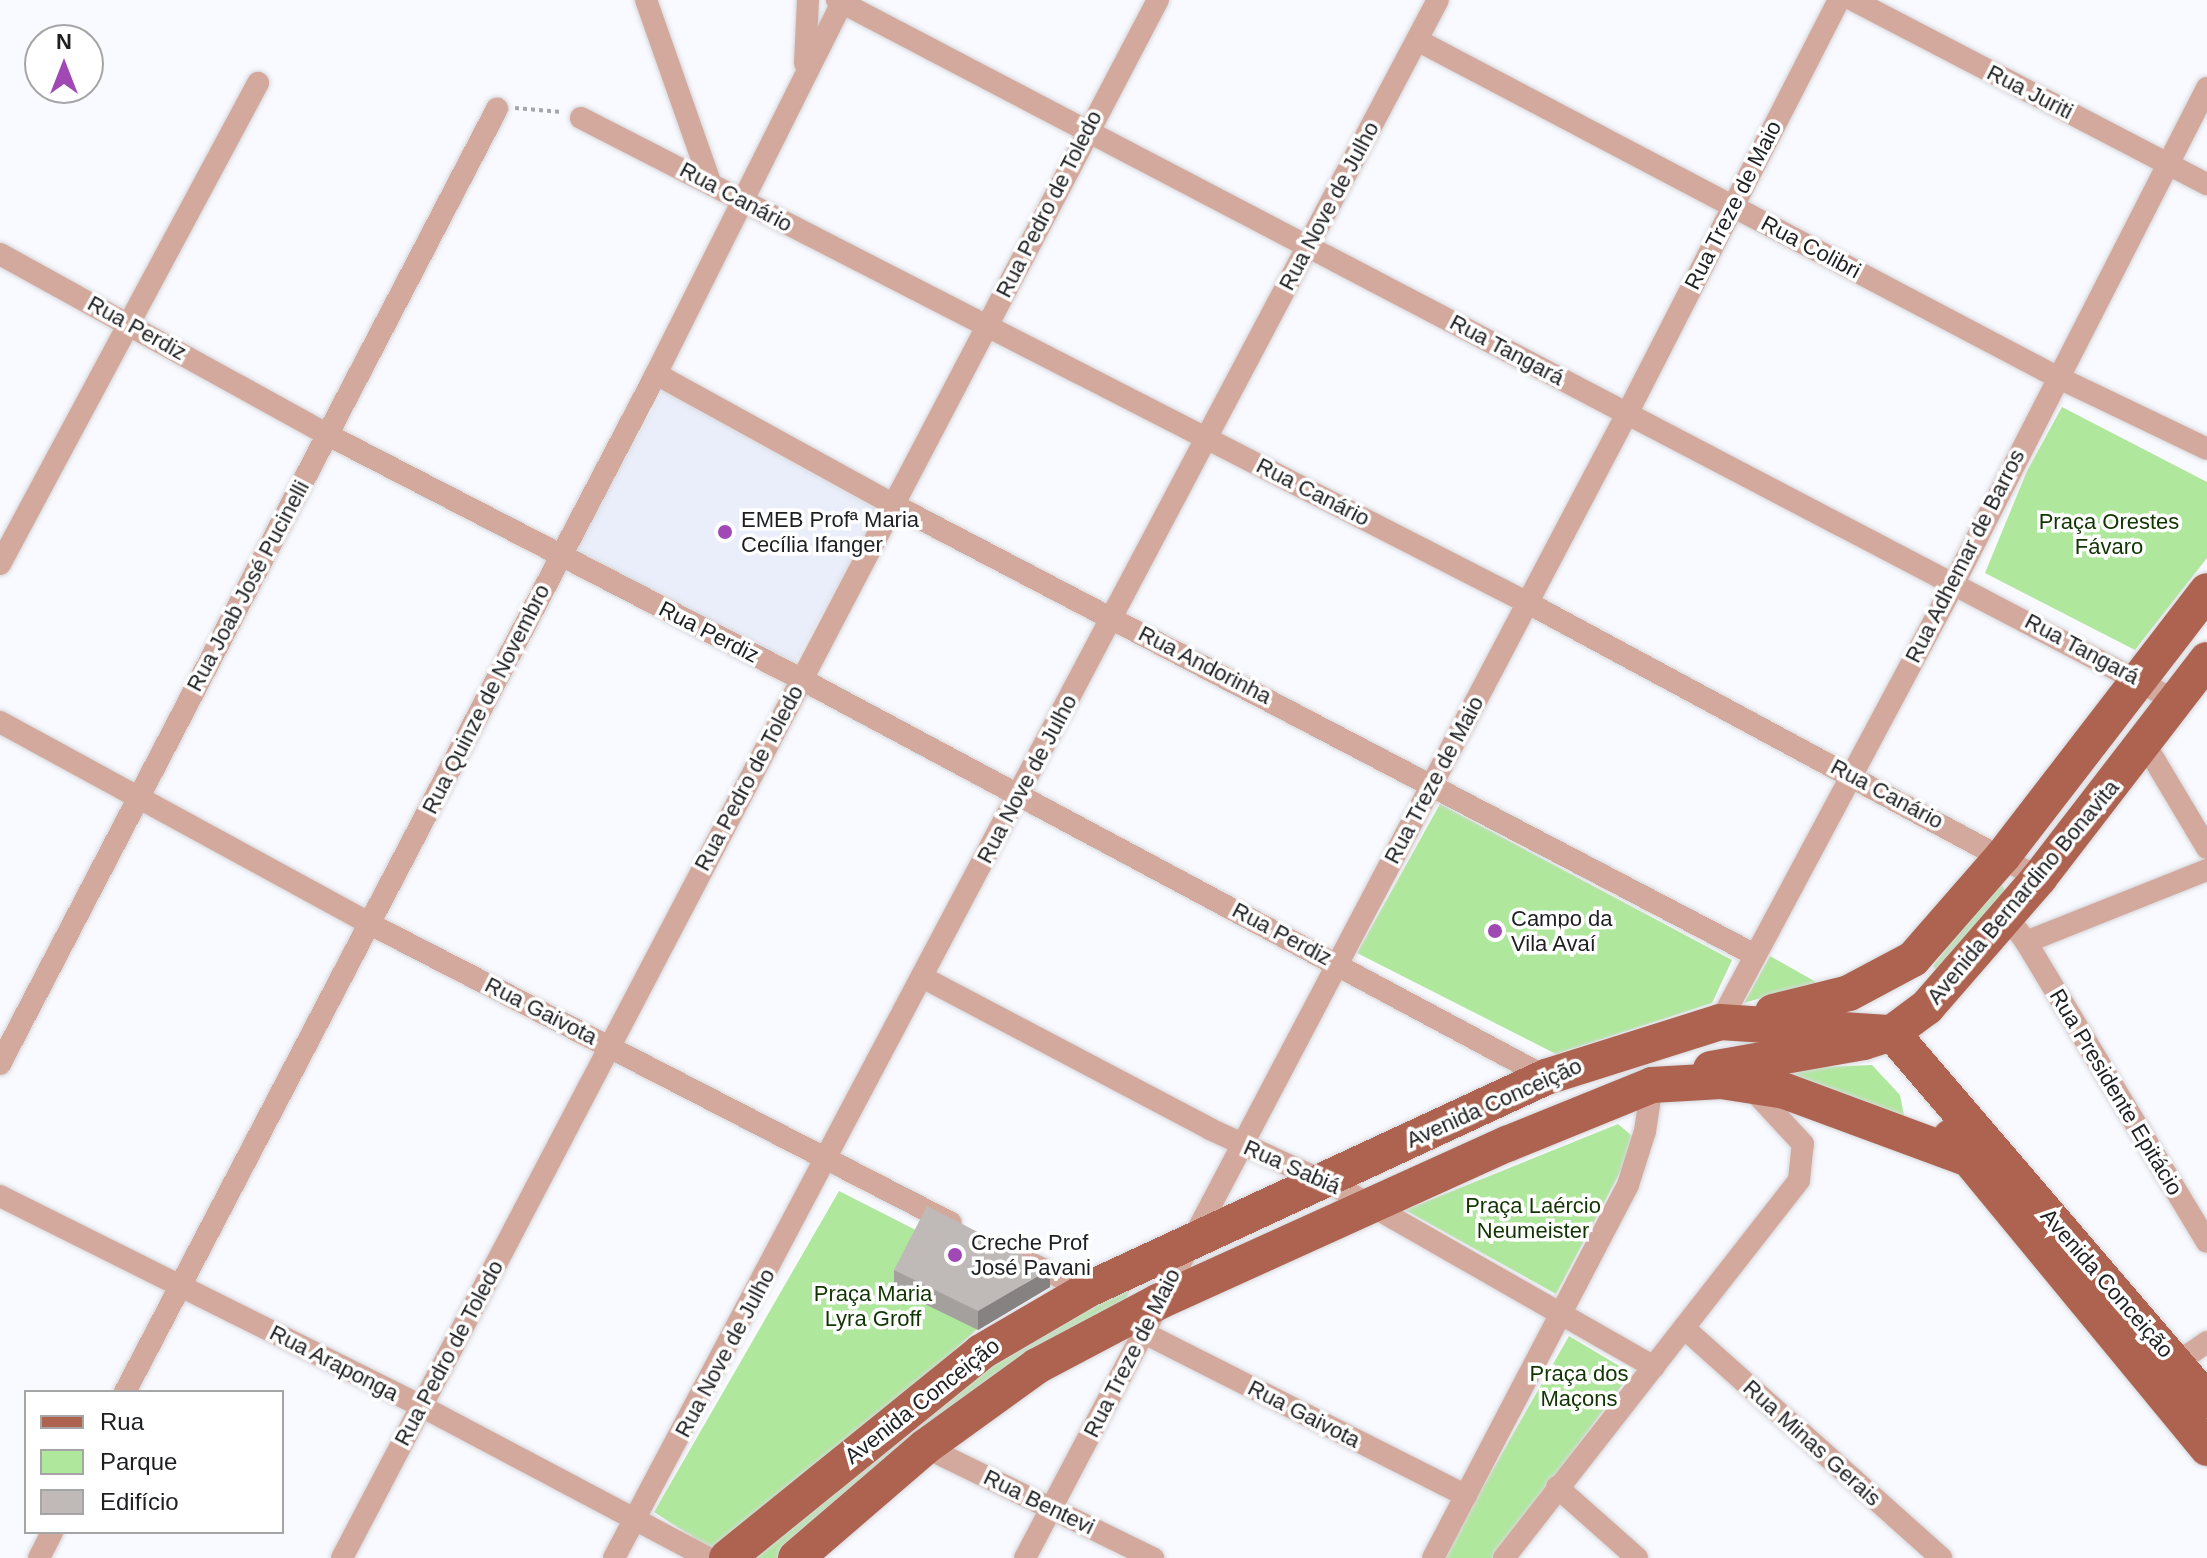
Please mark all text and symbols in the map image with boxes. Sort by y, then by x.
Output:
north arrow [24,24,104,104]
text: N [56,29,72,54]
street label: Rua Juriti [1983,59,2077,125]
street label: Rua Pedro de Toledo [990,106,1108,302]
street label: Rua Treze de Maio [1679,116,1787,294]
street label: Rua Nove de Julho [1273,117,1385,295]
street label: Rua Canário [675,156,797,238]
street label: Rua Colibri [1757,210,1865,284]
street label: Rua Perdiz [83,290,191,366]
street label: Rua Tangará [1445,309,1569,391]
street label: Rua Adhemar de Barros [1899,444,2031,668]
street label: Rua Canário [1252,452,1374,532]
street label: Rua Joab José Pucinelli [181,476,315,696]
place label: EMEB Profª Maria Cecília Ifanger [741,506,919,558]
park label: Praça Orestes Fávaro [2039,508,2179,560]
marker: EMEB Profª Maria Cecília Ifanger [716,523,734,541]
street label: Rua Quinze de Novembro [417,580,555,818]
street label: Rua Perdiz [655,596,763,668]
street label: Rua Tangará [2020,608,2144,690]
street label: Rua Andorinha [1134,620,1276,710]
street label: Rua Pedro de Toledo [689,681,809,875]
street label: Rua Nove de Julho [971,690,1083,868]
street label: Rua Treze de Maio [1379,692,1489,868]
street label: Rua Canário [1826,753,1948,835]
street label: Avenida Bernardino Bonavita [1921,775,2125,1009]
street label: Rua Perdiz [1228,897,1336,971]
place label: Campo da Vila Avaí [1511,905,1613,956]
marker: Campo da Vila Avaí [1486,922,1504,940]
street label: Rua Gaivota [481,971,601,1051]
street label: Rua Presidente Epitácio [2044,984,2188,1200]
street label: Avenida Conceição [1402,1052,1586,1154]
street label: Rua Sabiá [1240,1134,1344,1200]
park label: Praça Laércio Neumeister [1465,1192,1601,1244]
street label: Avenida Conceição [2035,1203,2179,1363]
place label: Creche Prof José Pavani [971,1229,1091,1280]
marker: Creche Prof José Pavani [946,1246,964,1264]
street label: Rua Pedro de Toledo [389,1256,509,1450]
street label: Rua Nove de Julho [669,1264,781,1442]
street label: Rua Treze de Maio [1078,1264,1186,1442]
park label: Praça Maria Lyra Groff [814,1280,932,1332]
street label: Rua Araponga [265,1319,403,1407]
street label: Avenida Conceição [839,1332,1005,1470]
park label: Praça dos Maçons [1529,1360,1629,1412]
street label: Rua Gaivota [1244,1374,1364,1454]
street label: Rua Minas Gerais [1738,1374,1886,1512]
legend [24,1390,284,1534]
text: Rua [100,1408,144,1435]
text: Parque [100,1448,177,1475]
street label: Rua Bentevi [979,1464,1099,1540]
text: Edifício [100,1488,179,1515]

